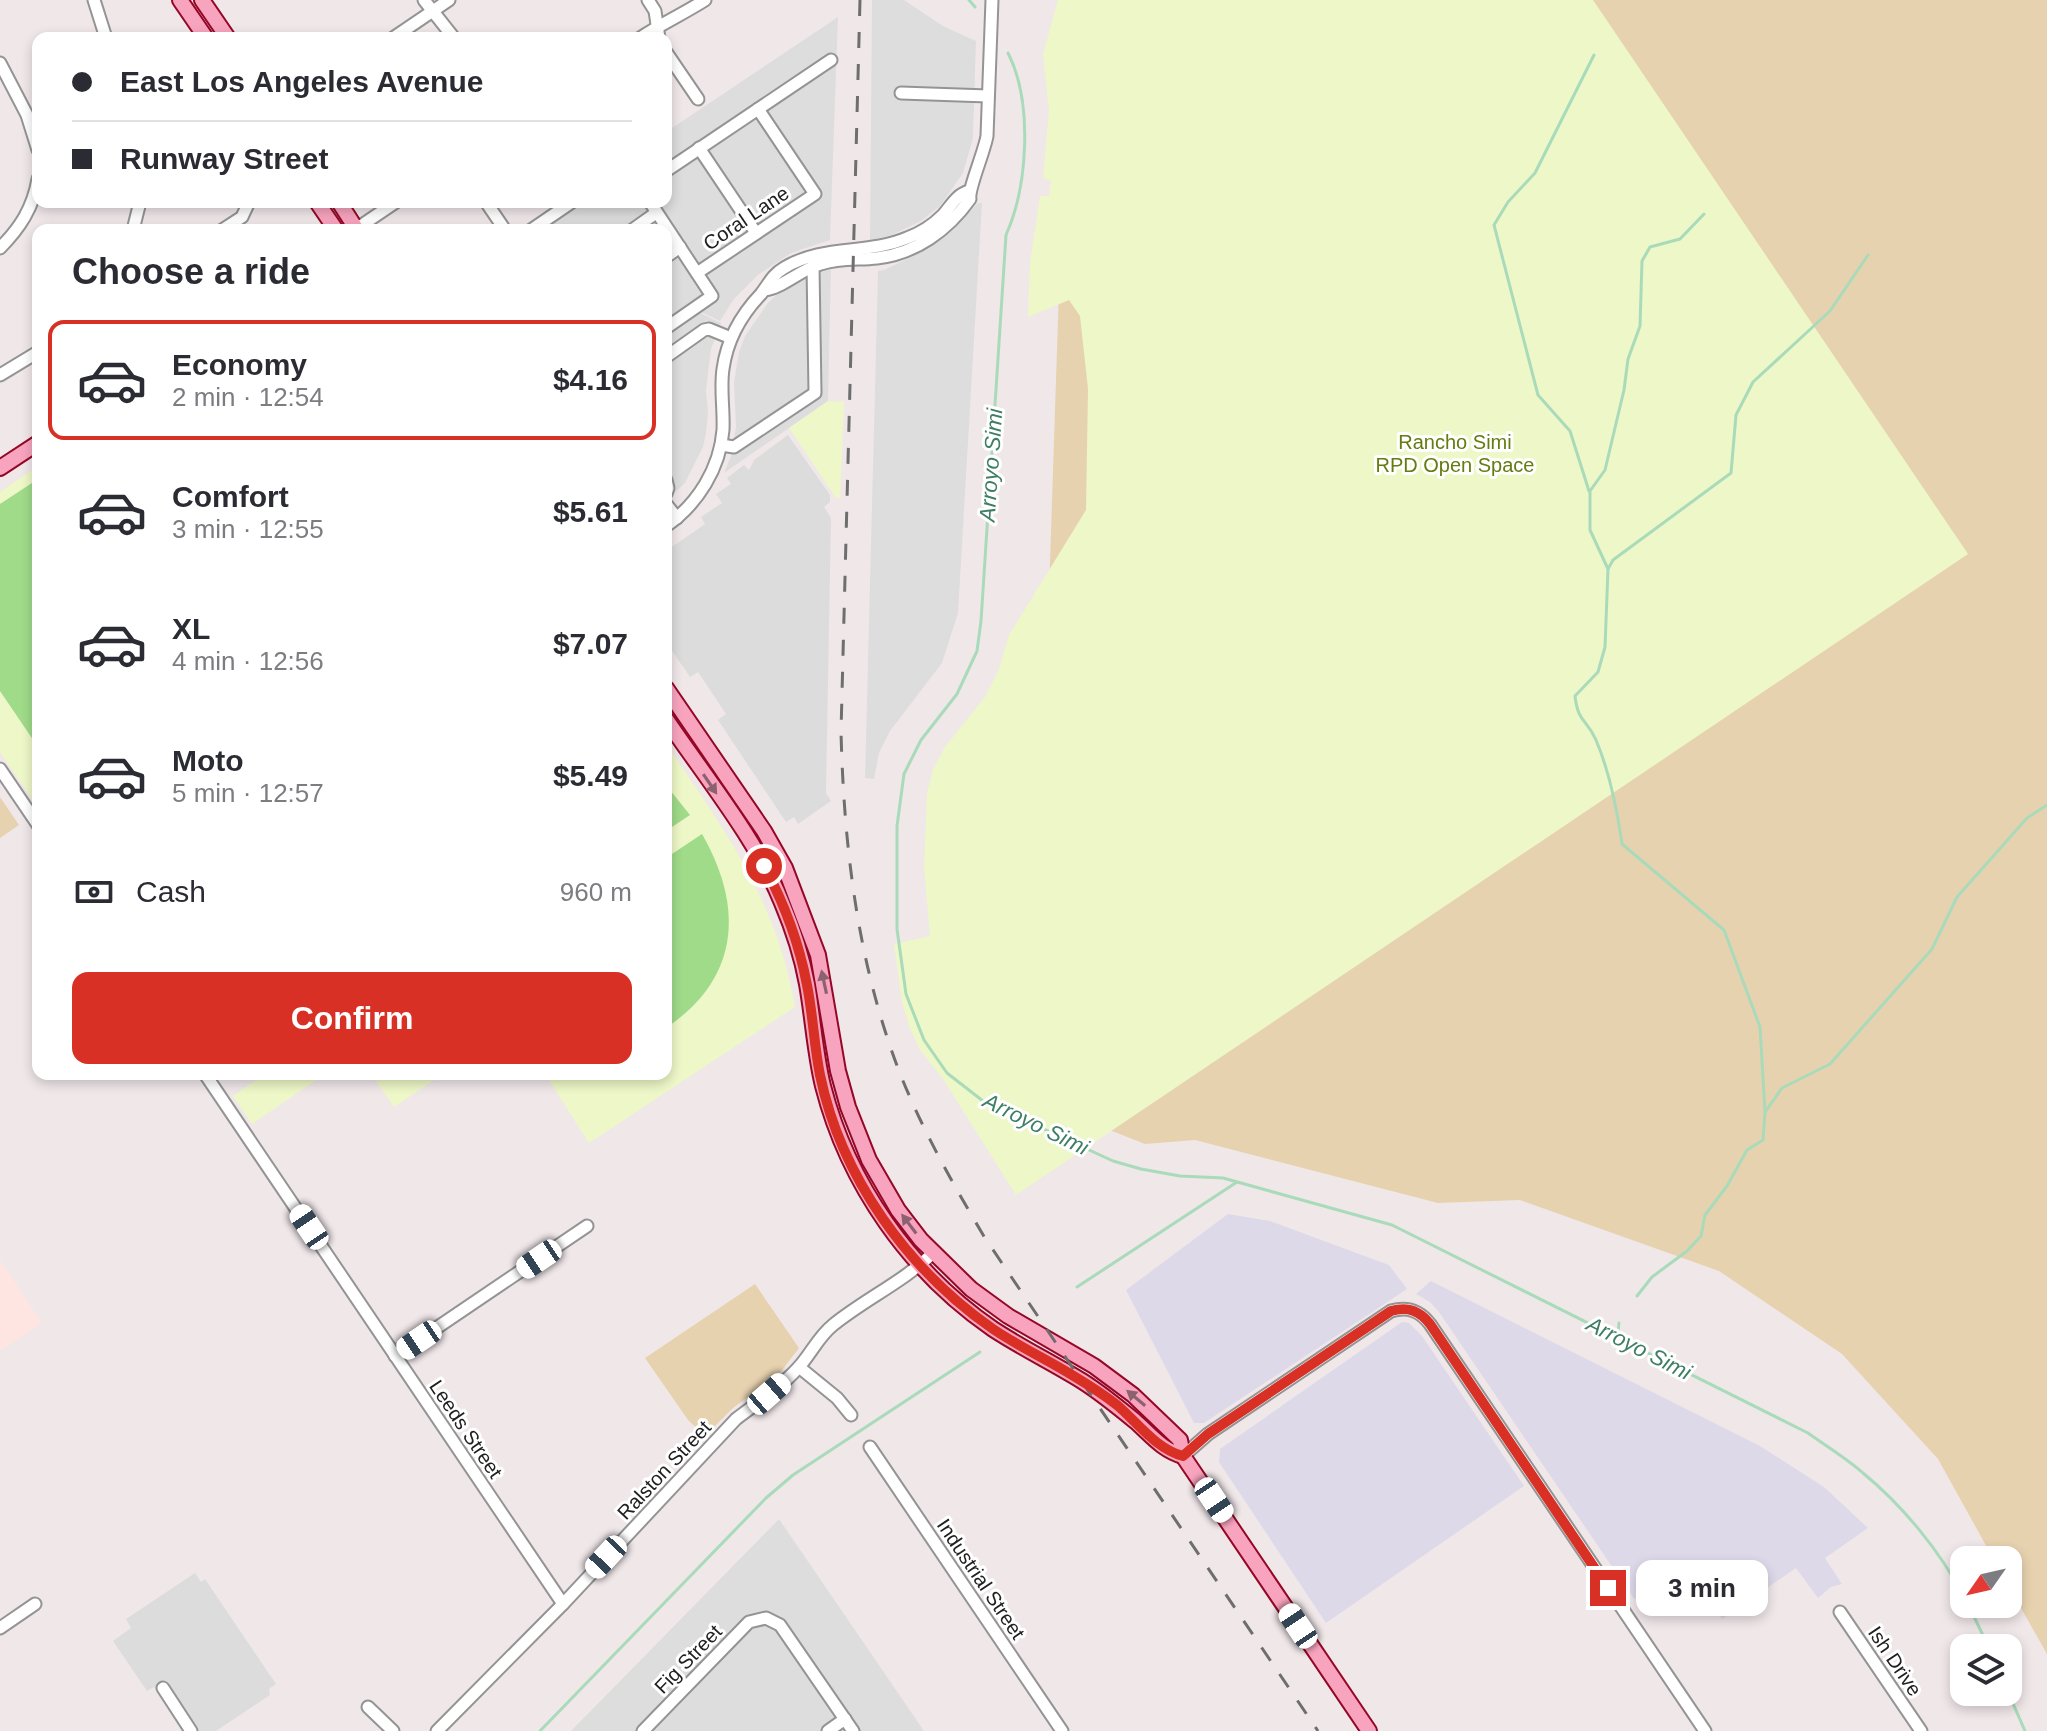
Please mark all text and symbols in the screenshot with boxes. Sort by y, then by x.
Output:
text: East Los Angeles Avenue [120,65,483,98]
text: Runway Street [120,142,328,175]
street label: Coral Lane [699,182,793,254]
text: Choose a ride [72,251,310,292]
icon: car [76,344,148,416]
text: Economy [172,348,307,381]
text: $4.16 [553,363,628,396]
text: 2 min · 12:54 [172,382,324,412]
water label: Arroyo Simi [974,406,1008,525]
park label: Rancho Simi RPD Open Space [1376,431,1534,476]
icon: car [76,476,148,548]
text: Comfort [172,480,289,513]
text: $5.61 [553,495,628,528]
text: 3 min · 12:55 [172,514,324,544]
icon: car [76,608,148,680]
text: XL [172,612,210,645]
text: $7.07 [553,627,628,660]
text: 4 min · 12:56 [172,646,324,676]
icon: car [76,740,148,812]
text: Moto [172,744,244,777]
text: $5.49 [553,759,628,792]
one-way arrow [702,773,717,794]
text: 5 min · 12:57 [172,778,324,808]
route start [746,848,782,884]
icon: cash [72,870,116,914]
text: Cash [136,875,206,908]
text: 960 m [560,877,632,907]
one-way arrow [817,969,829,994]
button: Confirm [72,972,632,1064]
water label: Arroyo Simi [978,1087,1094,1161]
car [286,1200,332,1254]
one-way arrow [901,1213,917,1235]
car [512,1236,566,1282]
water label: Arroyo Simi [1581,1310,1696,1385]
car [392,1317,446,1363]
car [743,1369,795,1419]
street label: Leeds Street [425,1376,507,1483]
one-way arrow [1126,1390,1146,1407]
street label: Ralston Street [613,1416,716,1524]
car [1191,1473,1237,1527]
street label: Industrial Street [933,1515,1030,1644]
car [581,1531,631,1583]
north arrow [1950,1546,2022,1618]
map controls [1950,1546,2022,1706]
callout: 3 min [1636,1560,1768,1616]
route end [1590,1570,1626,1606]
text: 3 min [1668,1573,1736,1603]
car [1275,1599,1321,1653]
street label: Fig Street [650,1620,726,1698]
street label: Ish Drive [1864,1622,1926,1700]
button: layers [1950,1634,2022,1706]

